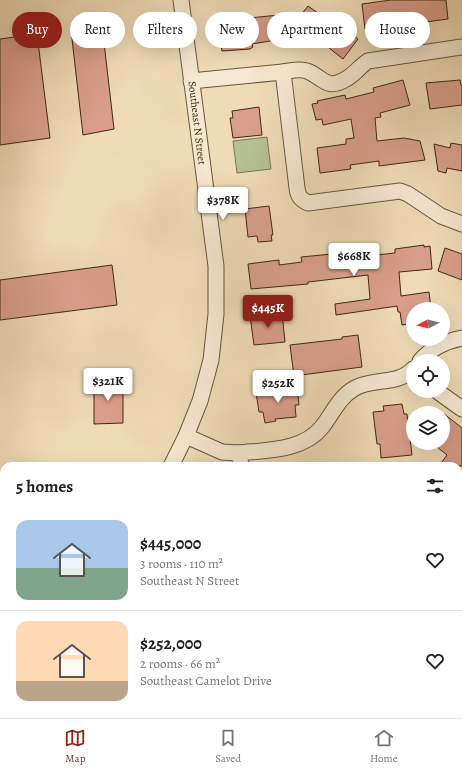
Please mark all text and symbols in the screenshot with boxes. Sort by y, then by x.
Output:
chip: Buy [12,12,62,48]
chip: Rent [70,12,125,48]
chip: Filters [133,12,197,48]
chip: New [205,12,259,48]
chip: Apartment [267,12,357,48]
chip: House [365,12,430,48]
street label: Southeast N Street [184,80,210,166]
pin: $378K [195,187,251,221]
text: $378K [207,191,239,208]
pin: $668K [326,243,382,277]
text: $668K [338,247,370,264]
pin: $445K [240,295,296,329]
text: $445K [252,299,284,316]
north arrow [406,302,450,346]
map controls [406,302,450,450]
button: locate [406,354,450,398]
pin: $321K [80,368,136,402]
pin: $252K [250,370,306,404]
text: $321K [92,372,124,389]
text: $252K [262,374,294,391]
button: layers [406,406,450,450]
text: 5 homes [16,475,73,498]
icon: filters [424,475,446,497]
text: $445,000 [140,532,201,555]
icon: home [48,536,96,584]
icon: heart [424,549,446,571]
text: 3 rooms · 110 m² [140,555,223,572]
text: Southeast N Street [140,572,239,589]
text: $252,000 [140,632,202,655]
icon: home [48,637,96,685]
icon: heart [424,650,446,672]
text: 2 rooms · 66 m² [140,655,220,672]
text: Southeast Camelot Drive [140,672,272,689]
tab: Map [64,727,86,766]
tab: Saved [215,727,241,766]
tab: Home [370,727,398,766]

